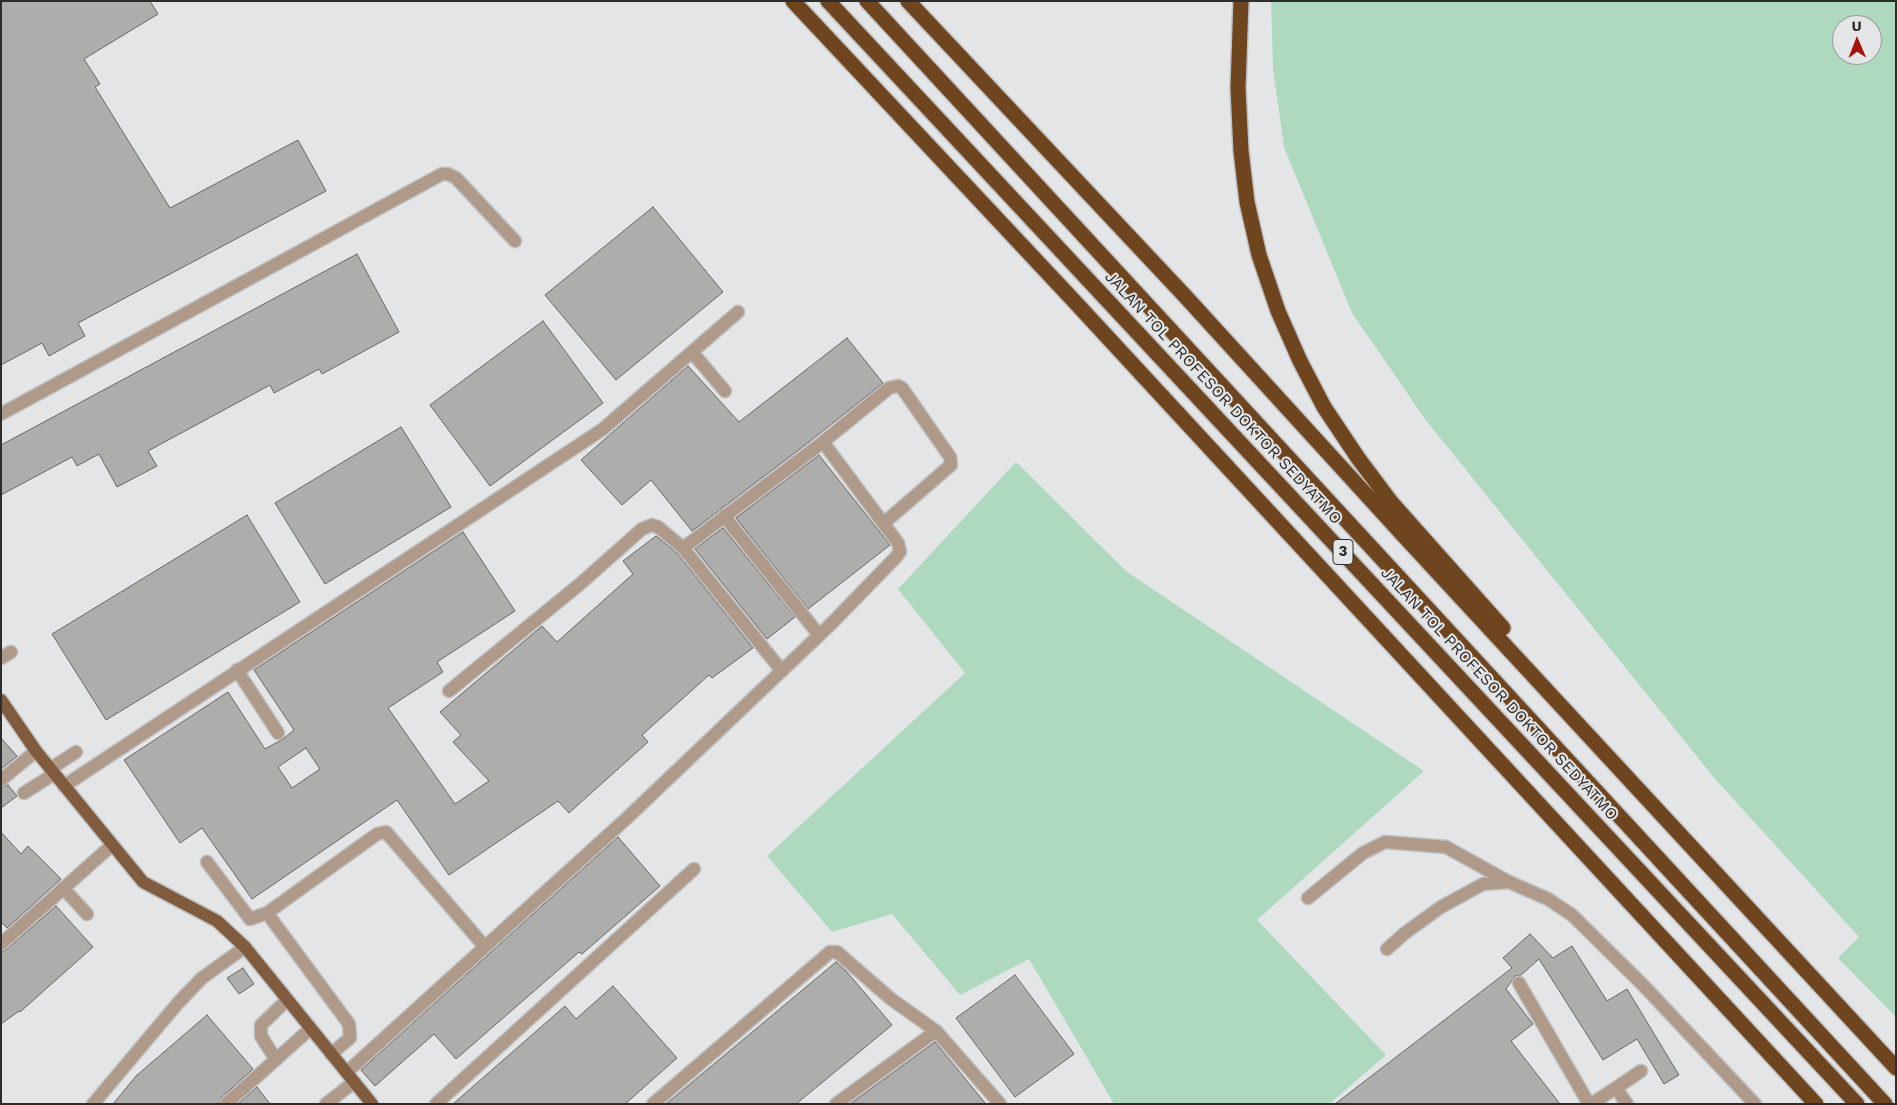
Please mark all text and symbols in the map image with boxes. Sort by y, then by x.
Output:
north arrow [1832,15,1882,65]
text: U [1852,18,1862,34]
street label: JALAN TOL PROFESOR DOKTOR SEDYATMO [1100,267,1346,529]
road number: 3 [1333,540,1353,564]
street label: JALAN TOL PROFESOR DOKTOR SEDYATMO [1376,563,1622,825]

